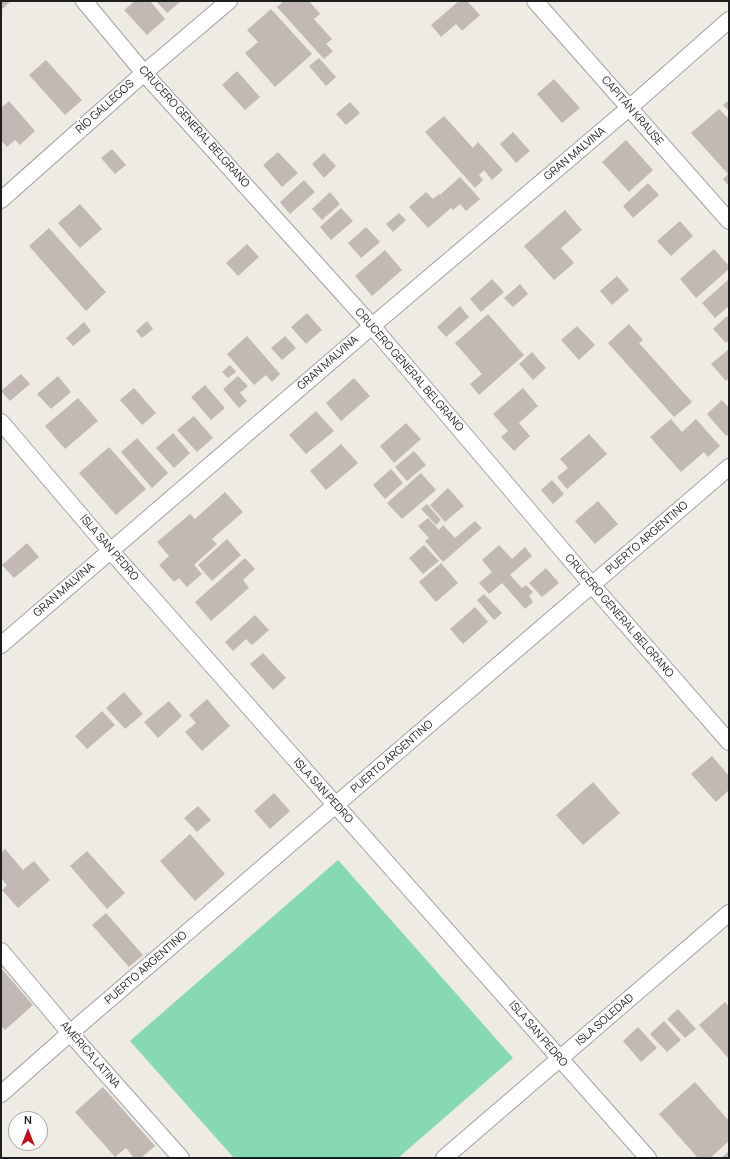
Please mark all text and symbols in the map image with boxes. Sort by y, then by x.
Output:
street label: CRUCERO GENERAL BELGRANO [136,64,252,190]
street label: CAPITÁN KRAUSE [598,74,666,148]
street label: RÍO GALLEGOS [73,77,137,137]
street label: GRAN MALVINA [542,125,608,183]
street label: CRUCERO GENERAL BELGRANO [352,306,466,434]
street label: GRAN MALVINA [295,333,361,393]
street label: PUERTO ARGENTINO [603,499,691,577]
street label: ISLA SAN PEDRO [77,512,141,584]
street label: CRUCERO GENERAL BELGRANO [562,552,676,680]
street label: GRAN MALVINA [31,560,97,620]
street label: PUERTO ARGENTINO [348,718,436,796]
street label: ISLA SAN PEDRO [290,756,356,826]
street label: PUERTO ARGENTINO [102,929,190,1007]
street label: ISLA SOLEDAD [573,991,637,1049]
street label: ISLA SAN PEDRO [506,998,570,1070]
street label: AMÉRICA LATINA [57,1019,123,1091]
north arrow [8,1111,48,1151]
text: N [24,1112,32,1127]

